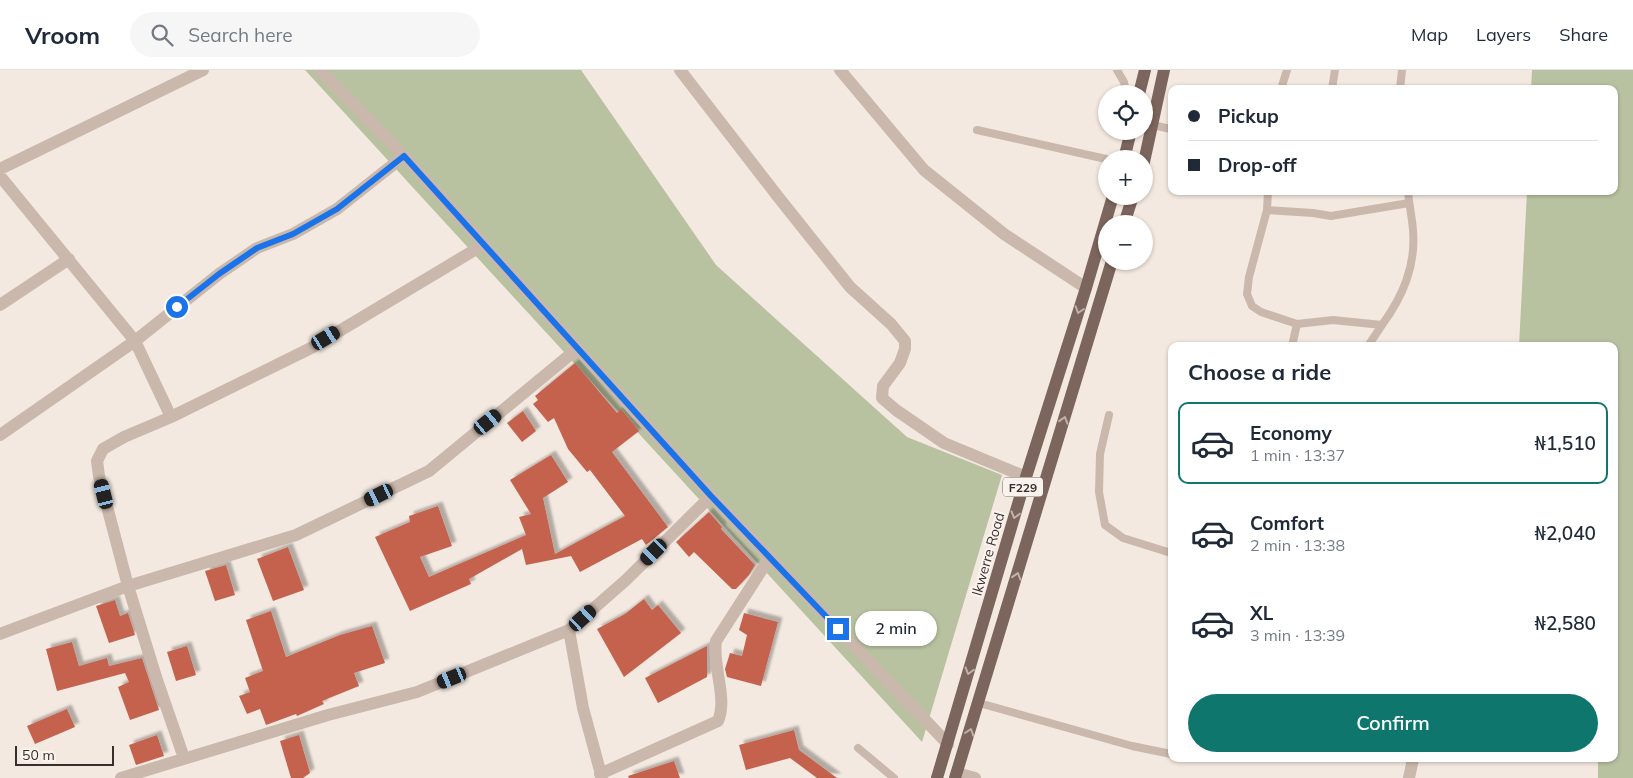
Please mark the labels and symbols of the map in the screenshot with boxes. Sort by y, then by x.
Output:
route start [166,296,188,318]
one-way arrow [1075,305,1085,314]
car [309,324,342,352]
car [471,407,504,437]
one-way arrow [1058,417,1068,425]
car [93,478,114,510]
road number: F229 [1003,478,1043,497]
car [362,482,395,508]
street label: Ikwerre Road [968,510,1008,598]
one-way arrow [1010,511,1021,520]
car [638,536,669,568]
one-way arrow [1011,572,1021,581]
car [566,602,599,634]
callout: 2 min [856,612,938,646]
route end [827,618,849,640]
car [435,665,468,691]
one-way arrow [965,667,975,675]
one-way arrow [964,728,974,736]
scale bar [15,743,114,766]

